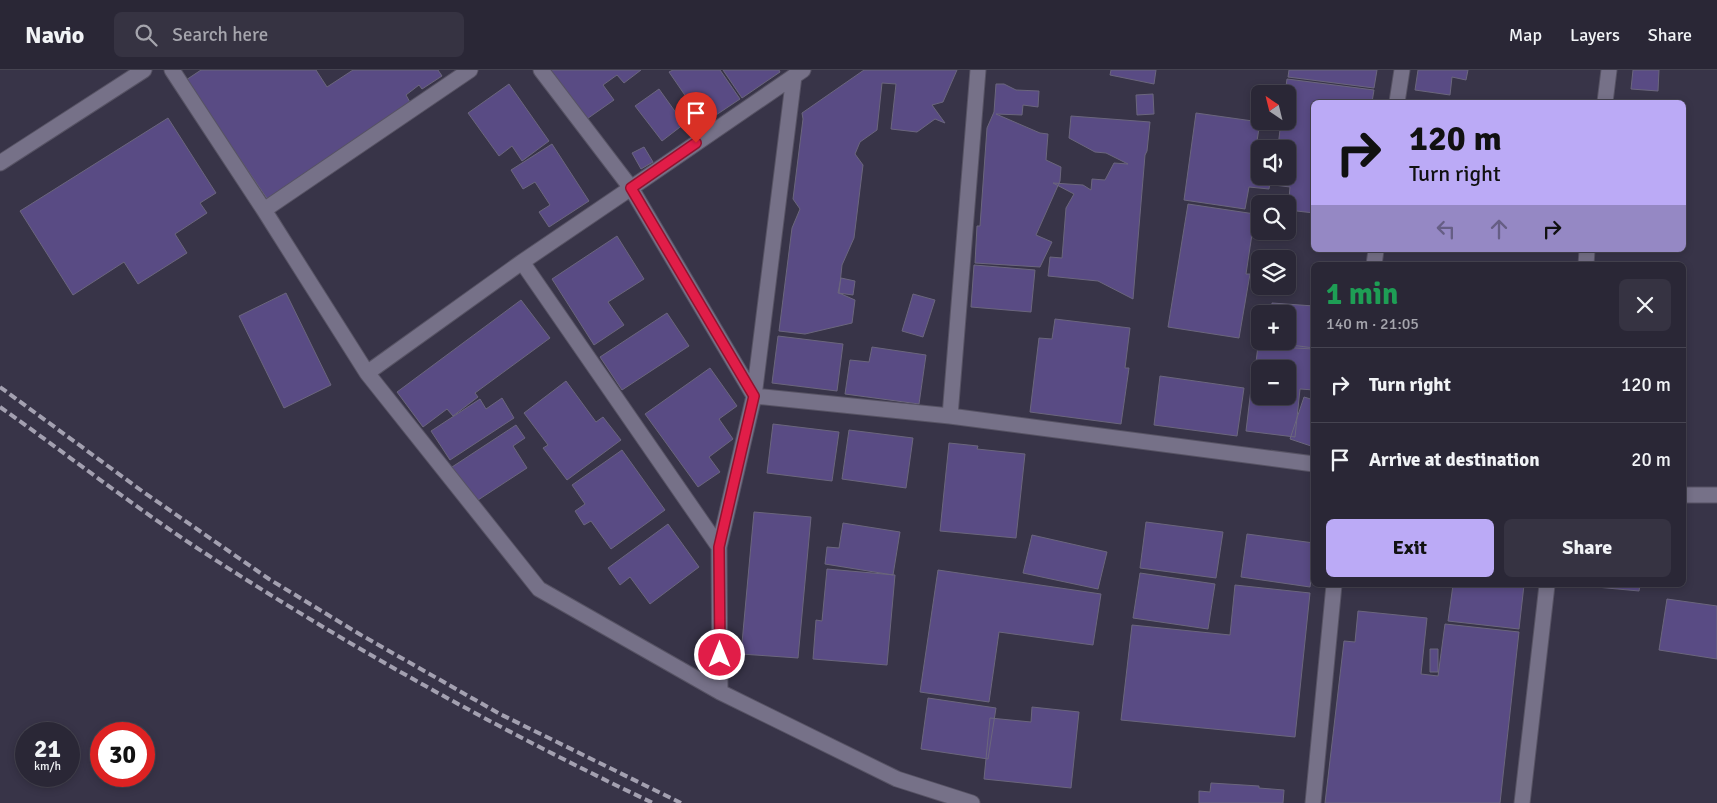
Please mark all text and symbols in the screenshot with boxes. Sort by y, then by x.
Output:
search box [114,12,464,57]
text: Navio [25,20,84,50]
icon: search [132,21,160,49]
text: Search here [172,23,268,47]
text: Map [1509,24,1542,46]
text: Layers [1570,24,1620,46]
text: Share [1648,24,1692,46]
north arrow [1251,85,1296,130]
map controls [1251,85,1296,405]
pin [675,92,717,143]
icon: arrive [682,99,710,127]
text: 120 m [1409,117,1502,160]
icon: right [1326,120,1391,185]
button: sound [1251,140,1296,185]
text: Turn right [1409,160,1501,187]
button: search [1251,195,1296,240]
icon: left [1432,215,1460,243]
icon: ahead [1485,215,1513,243]
icon: right [1538,215,1566,243]
button: layers [1251,250,1296,295]
text: 1 min [1326,276,1398,313]
button: close [1619,279,1671,331]
button: + [1251,305,1296,350]
text: 140 m · 21:05 [1326,314,1419,334]
button: − [1251,360,1296,405]
icon: right [1326,371,1354,399]
text: Turn right [1369,373,1451,397]
text: 120 m [1621,373,1671,397]
icon: arrive [1326,446,1354,474]
text: Arrive at destination [1369,448,1540,472]
text: 20 m [1631,448,1671,472]
button: Exit [1326,519,1494,577]
button: Share [1504,519,1671,577]
position arrow [693,628,745,680]
speed limit sign: 30 [90,722,155,787]
text: 21 [34,733,61,764]
text: km/h [34,759,61,774]

